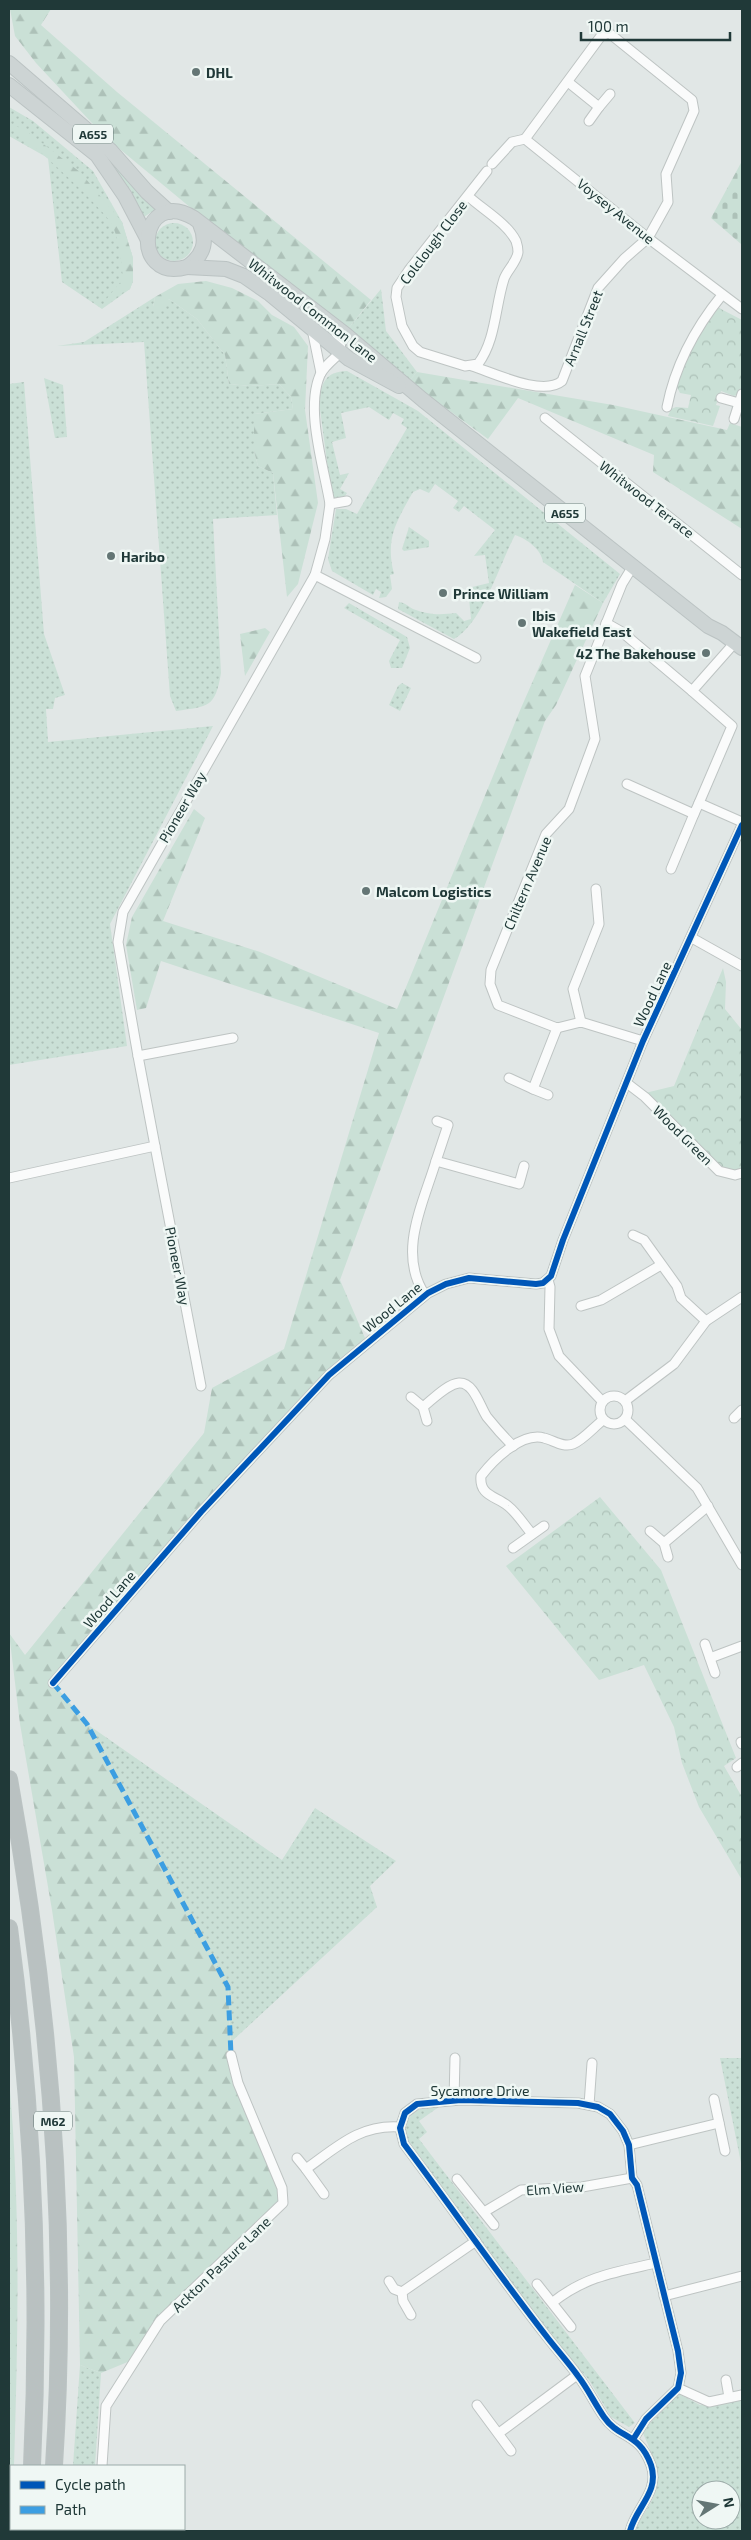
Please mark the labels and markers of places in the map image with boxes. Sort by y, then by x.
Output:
place label: DHL [206,64,233,81]
marker: DHL [190,66,202,78]
place label: Haribo [121,548,165,565]
marker: Haribo [105,550,117,562]
place label: Prince William [453,585,549,602]
marker: Prince William [437,587,449,599]
place label: Ibis Wakefield East [532,607,632,640]
marker: Ibis Wakefield East [516,617,528,629]
place label: 42 The Bakehouse [576,645,696,662]
marker: 42 The Bakehouse [700,647,712,659]
place label: Malcom Logistics [376,883,491,900]
marker: Malcom Logistics [360,885,372,897]

